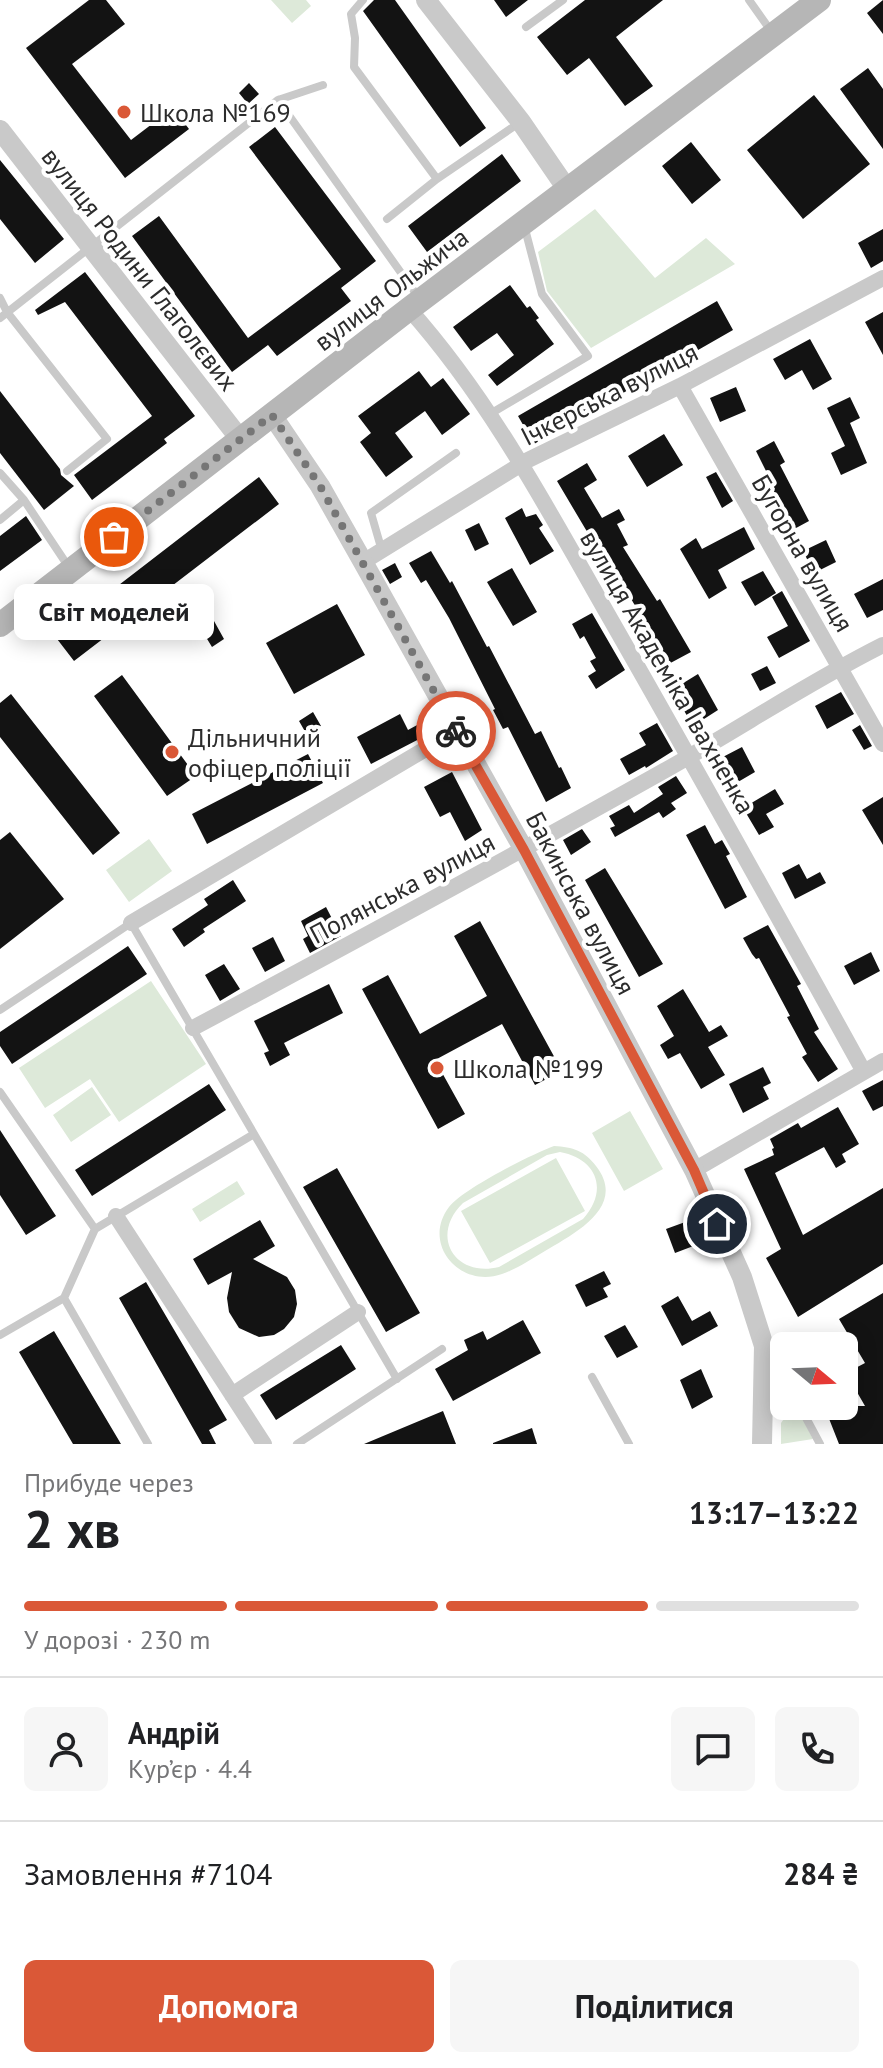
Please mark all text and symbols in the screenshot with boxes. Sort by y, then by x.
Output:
place label: Школа №169 [140,96,291,129]
marker: Школа №169 [115,103,133,121]
street label: вулиця Родини Глаголєвих [35,141,245,397]
street label: вулиця Ольжича [307,220,475,358]
street label: Ічкерська вулиця [515,335,703,453]
street label: Бугорна вулиця [745,469,861,637]
pin [80,503,148,571]
icon: bag [92,515,136,559]
street label: вулиця Академіка Івахненка [573,524,763,820]
callout: Світ моделей [14,585,214,641]
text: Світ моделей [39,595,189,628]
courier [416,691,496,771]
icon: bike [434,709,478,753]
place label: Дільничний офіцер поліції [188,721,351,784]
marker: Дільничний офіцер поліції [163,743,181,761]
street label: Бакинська вулиця [519,806,643,1000]
street label: Полянська вулиця [304,825,500,951]
place label: Школа №199 [453,1052,604,1085]
marker: Школа №199 [428,1059,446,1077]
pin [683,1190,751,1258]
icon: home [695,1202,739,1246]
north arrow [770,1332,858,1420]
map controls [770,1332,858,1420]
text: Прибуде через [24,1466,194,1499]
text: 13:17–13:22 [689,1493,859,1532]
text: 2 хв [24,1495,120,1562]
text: У дорозі · 230 m [24,1623,210,1656]
button: person [24,1707,108,1791]
button: chat [671,1707,755,1791]
button: phone [775,1707,859,1791]
text: Андрій [128,1713,220,1752]
text: Кур’єр · 4.4 [128,1752,252,1785]
text: Замовлення #7104 [24,1854,272,1893]
text: 284 ₴ [783,1854,859,1893]
button: Допомога [24,1960,434,2052]
button: Поділитися [450,1960,859,2052]

